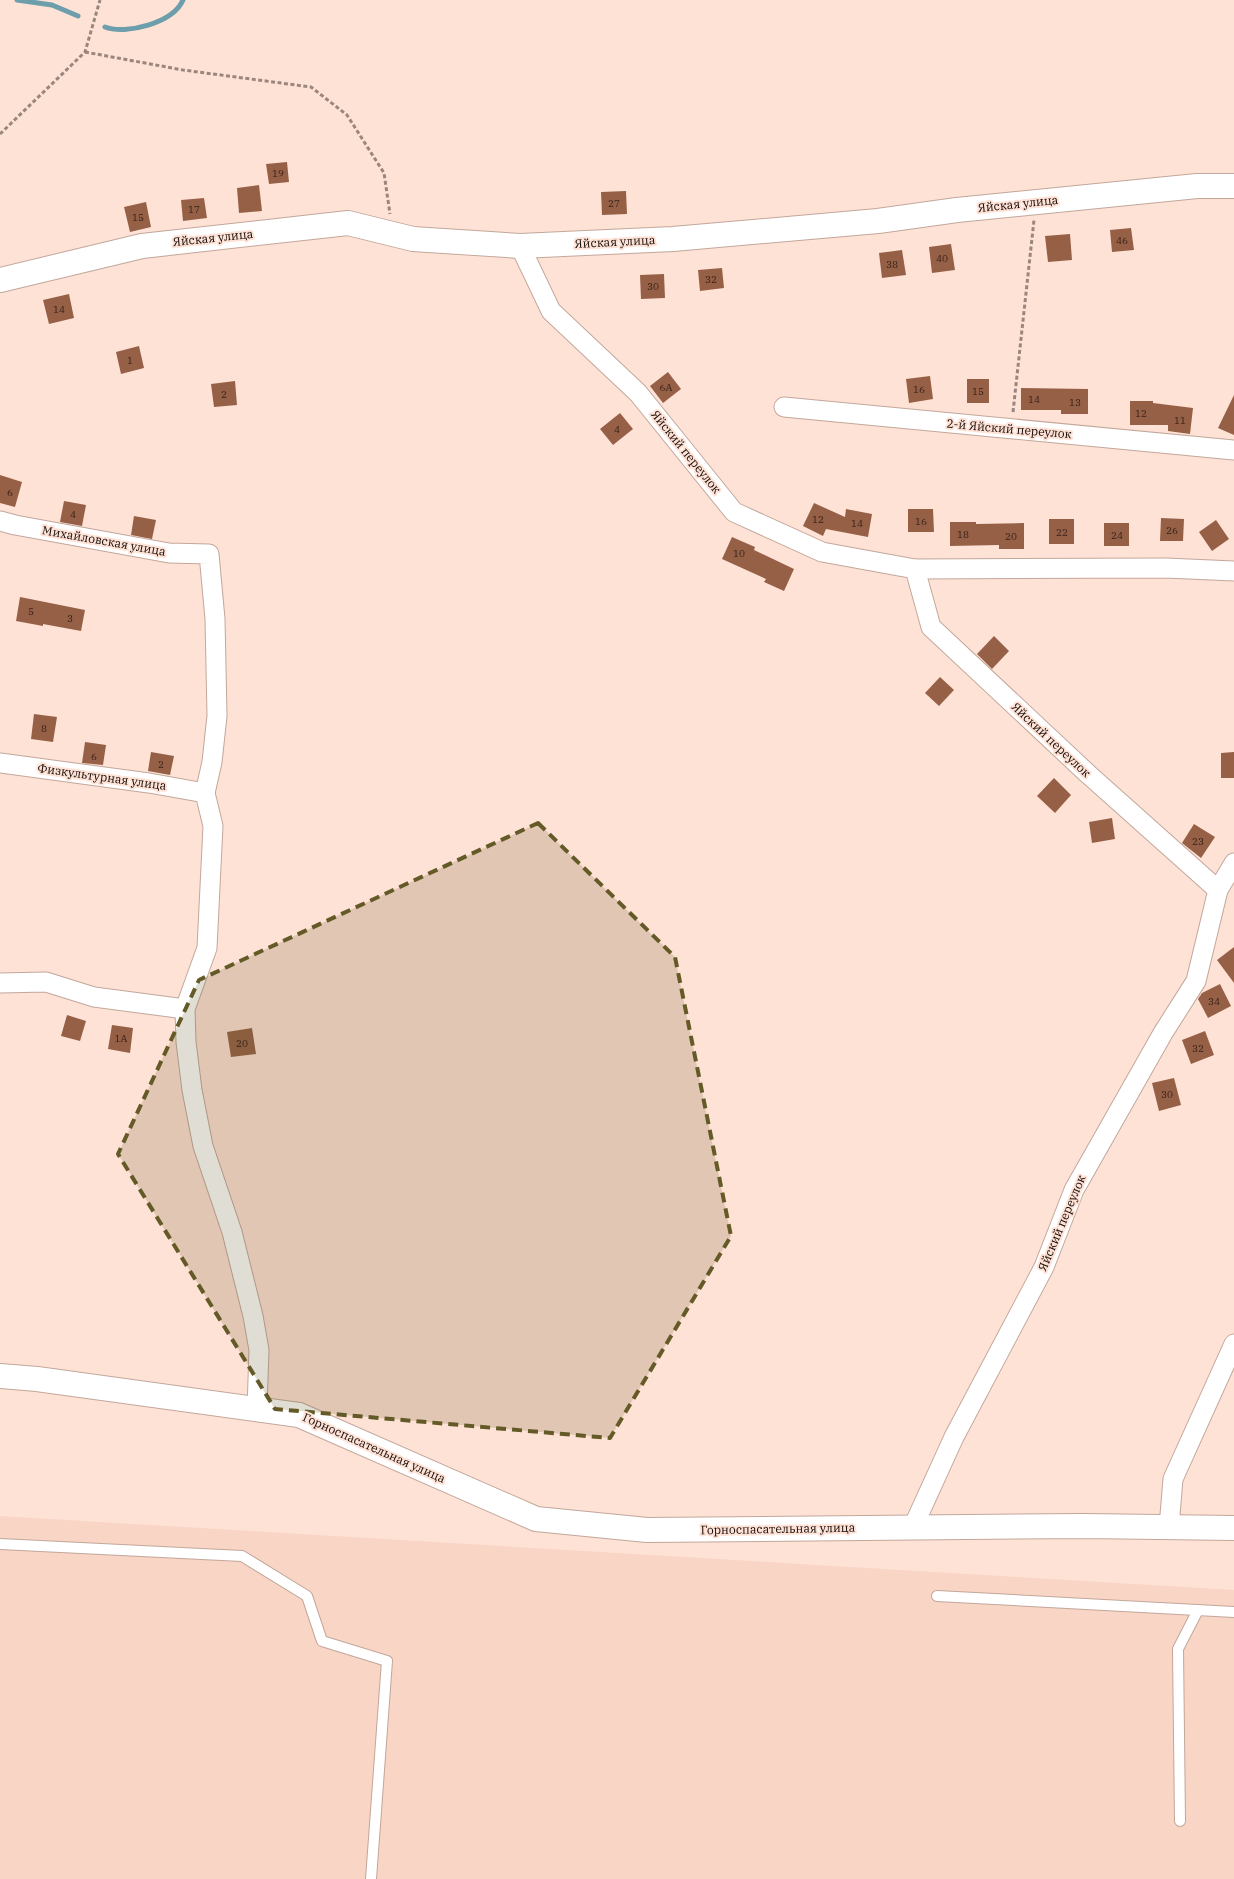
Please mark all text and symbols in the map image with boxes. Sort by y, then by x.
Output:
house number: 19 [272,167,284,180]
street label: Яйская улица [977,192,1059,215]
house number: 27 [608,197,620,210]
house number: 17 [188,203,200,216]
house number: 15 [132,211,144,224]
street label: Яйская улица [172,226,254,249]
street label: Яйская улица [574,232,656,251]
house number: 46 [1116,234,1128,247]
house number: 40 [936,252,948,265]
house number: 38 [886,258,898,271]
house number: 32 [705,273,717,286]
house number: 30 [647,280,659,293]
house number: 14 [53,303,65,316]
house number: 1 [127,354,133,367]
house number: 6А [660,381,673,394]
house number: 16 [913,383,925,396]
house number: 15 [972,385,984,398]
house number: 2 [221,388,227,401]
house number: 14 [1028,393,1040,406]
house number: 13 [1069,396,1081,409]
street label: Яйский переулок [648,407,725,496]
house number: 12 [1135,407,1147,420]
house number: 11 [1174,414,1186,427]
street label: 2-й Яйский переулок [946,416,1072,441]
house number: 4 [614,423,620,436]
house number: 6 [7,486,13,499]
house number: 4 [70,508,76,521]
house number: 12 [812,513,824,526]
house number: 16 [915,515,927,528]
house number: 14 [851,517,863,530]
street label: Михайловская улица [41,522,168,559]
house number: 26 [1166,524,1178,537]
house number: 22 [1056,526,1068,539]
house number: 18 [957,528,969,541]
house number: 24 [1111,529,1123,542]
house number: 20 [1005,530,1017,543]
house number: 10 [733,547,745,560]
house number: 5 [28,605,34,618]
house number: 3 [67,612,73,625]
street label: Яйский переулок [1009,699,1094,780]
house number: 8 [41,722,47,735]
house number: 6 [91,750,97,763]
house number: 2 [158,758,164,771]
street label: Физкультурная улица [37,760,168,793]
house number: 23 [1192,835,1204,848]
house number: 34 [1208,995,1220,1008]
house number: 1А [115,1032,128,1045]
house number: 20 [236,1037,248,1050]
house number: 32 [1192,1042,1204,1055]
house number: 30 [1161,1088,1173,1101]
street label: Яйский переулок [1035,1173,1089,1273]
street label: Горноспасательная улица [301,1409,448,1486]
street label: Горноспасательная улица [701,1520,856,1537]

